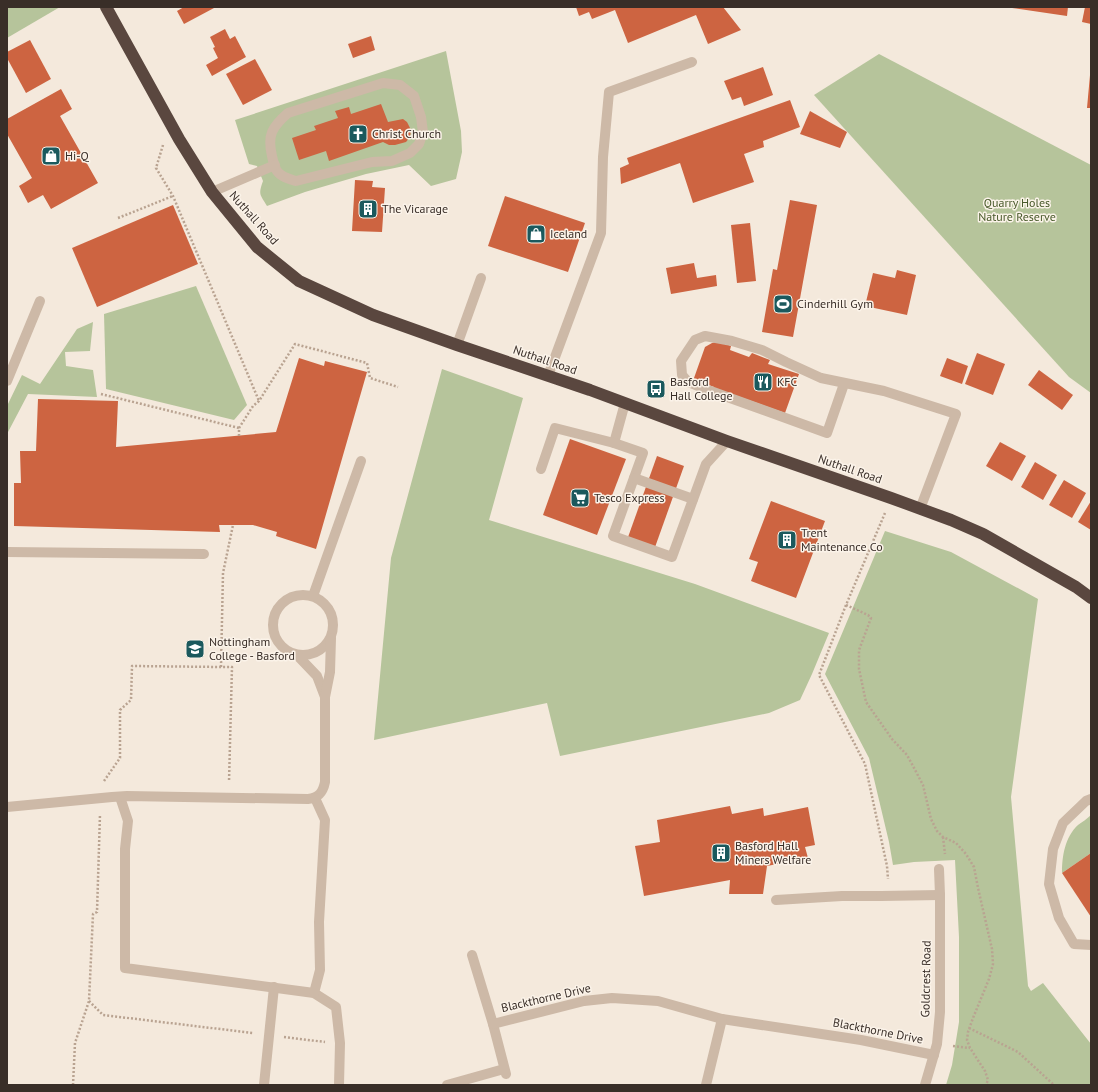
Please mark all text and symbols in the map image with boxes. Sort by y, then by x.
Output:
church icon: Christ Church [347,123,369,145]
place label: Christ Church [372,126,441,141]
shop icon: Hi-Q [40,145,62,167]
place label: Hi-Q [65,148,90,163]
street label: Nuthall Road [226,188,282,247]
park label: Quarry Holes Nature Reserve [978,195,1056,224]
building icon: The Vicarage [357,198,379,220]
place label: The Vicarage [382,201,448,216]
shop icon: Iceland [525,223,547,245]
place label: Iceland [550,226,587,241]
sports icon: Cinderhill Gym [772,293,794,315]
place label: Cinderhill Gym [797,296,873,311]
street label: Nuthall Road [511,342,579,377]
restaurant icon: KFC [752,371,774,393]
place label: Basford Hall College [670,374,733,403]
place label: KFC [777,374,798,389]
bus stop icon: Basford Hall College [645,378,667,400]
street label: Nuthall Road [816,451,884,486]
supermarket icon: Tesco Express [569,487,591,509]
place label: Tesco Express [594,490,664,505]
place label: Trent Maintenance Co [801,525,883,554]
building icon: Trent Maintenance Co [776,529,798,551]
place label: Nottingham College - Basford [209,634,295,663]
school or university icon: Nottingham College - Basford [184,638,206,660]
place label: Basford Hall Miners Welfare [735,838,811,867]
building icon: Basford Hall Miners Welfare [710,842,732,864]
street label: Goldcrest Road [917,940,934,1018]
street label: Blackthorne Drive [500,980,592,1015]
street label: Blackthorne Drive [832,1014,924,1047]

